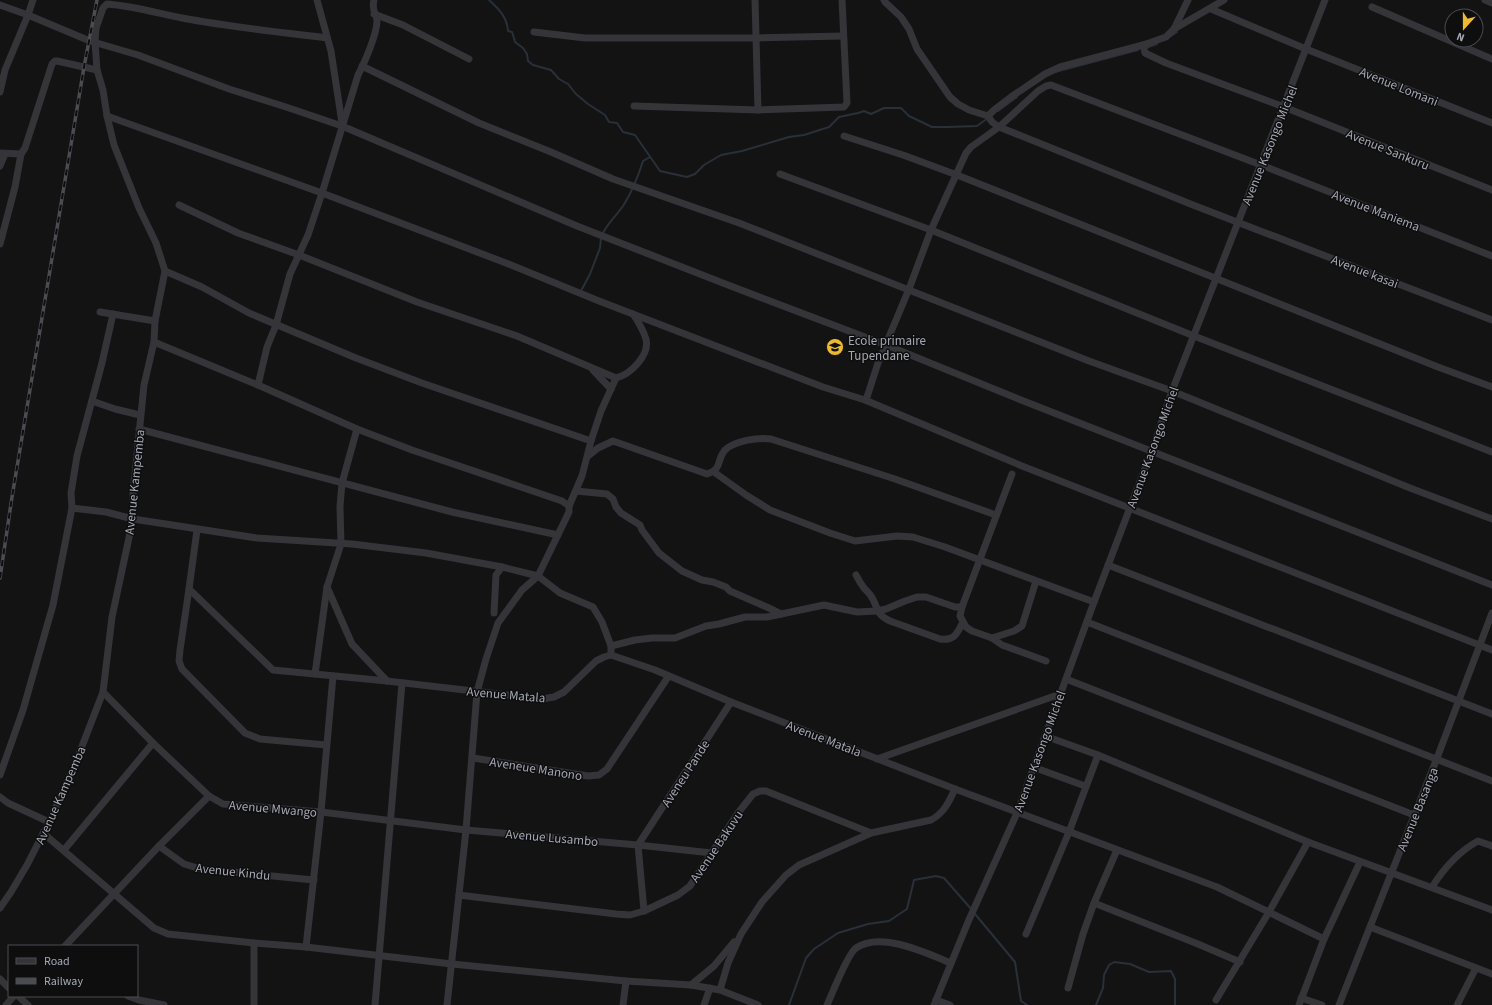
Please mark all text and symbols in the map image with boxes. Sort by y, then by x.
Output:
north arrow [1444,8,1484,48]
text: N [1454,29,1467,45]
street label: Avenue Lomani [1357,63,1441,111]
street label: Avenue Kasongo Michel [1238,83,1302,208]
street label: Avenue Sankuru [1343,125,1432,175]
street label: Avenue Maniema [1329,186,1422,236]
street label: Avenue kasai [1328,251,1401,293]
place label: Ecole primaire Tupendane [848,332,926,365]
school or university icon: Ecole primaire Tupendane [825,337,845,357]
street label: Avenue Kasongo Michel [1123,384,1183,510]
street label: Avenue Kampemba [121,429,149,536]
street label: Avenue Matala [466,683,546,707]
street label: Avenue Kasongo Michel [1010,688,1070,814]
street label: Avenue Matala [784,716,864,761]
street label: Aveneu Pande [657,736,714,811]
street label: Avenue Kampemba [31,744,91,847]
street label: Aveneue Manono [488,753,583,785]
street label: Avenue Basanga [1393,765,1443,854]
street label: Avenue Mwango [228,796,318,822]
street label: Avenue Bakuvu [686,807,748,886]
street label: Avenue Lusambo [505,825,599,851]
street label: Avenue Kindu [195,859,271,885]
legend [8,945,138,997]
text: Road [44,953,70,970]
text: Railway [44,973,83,990]

